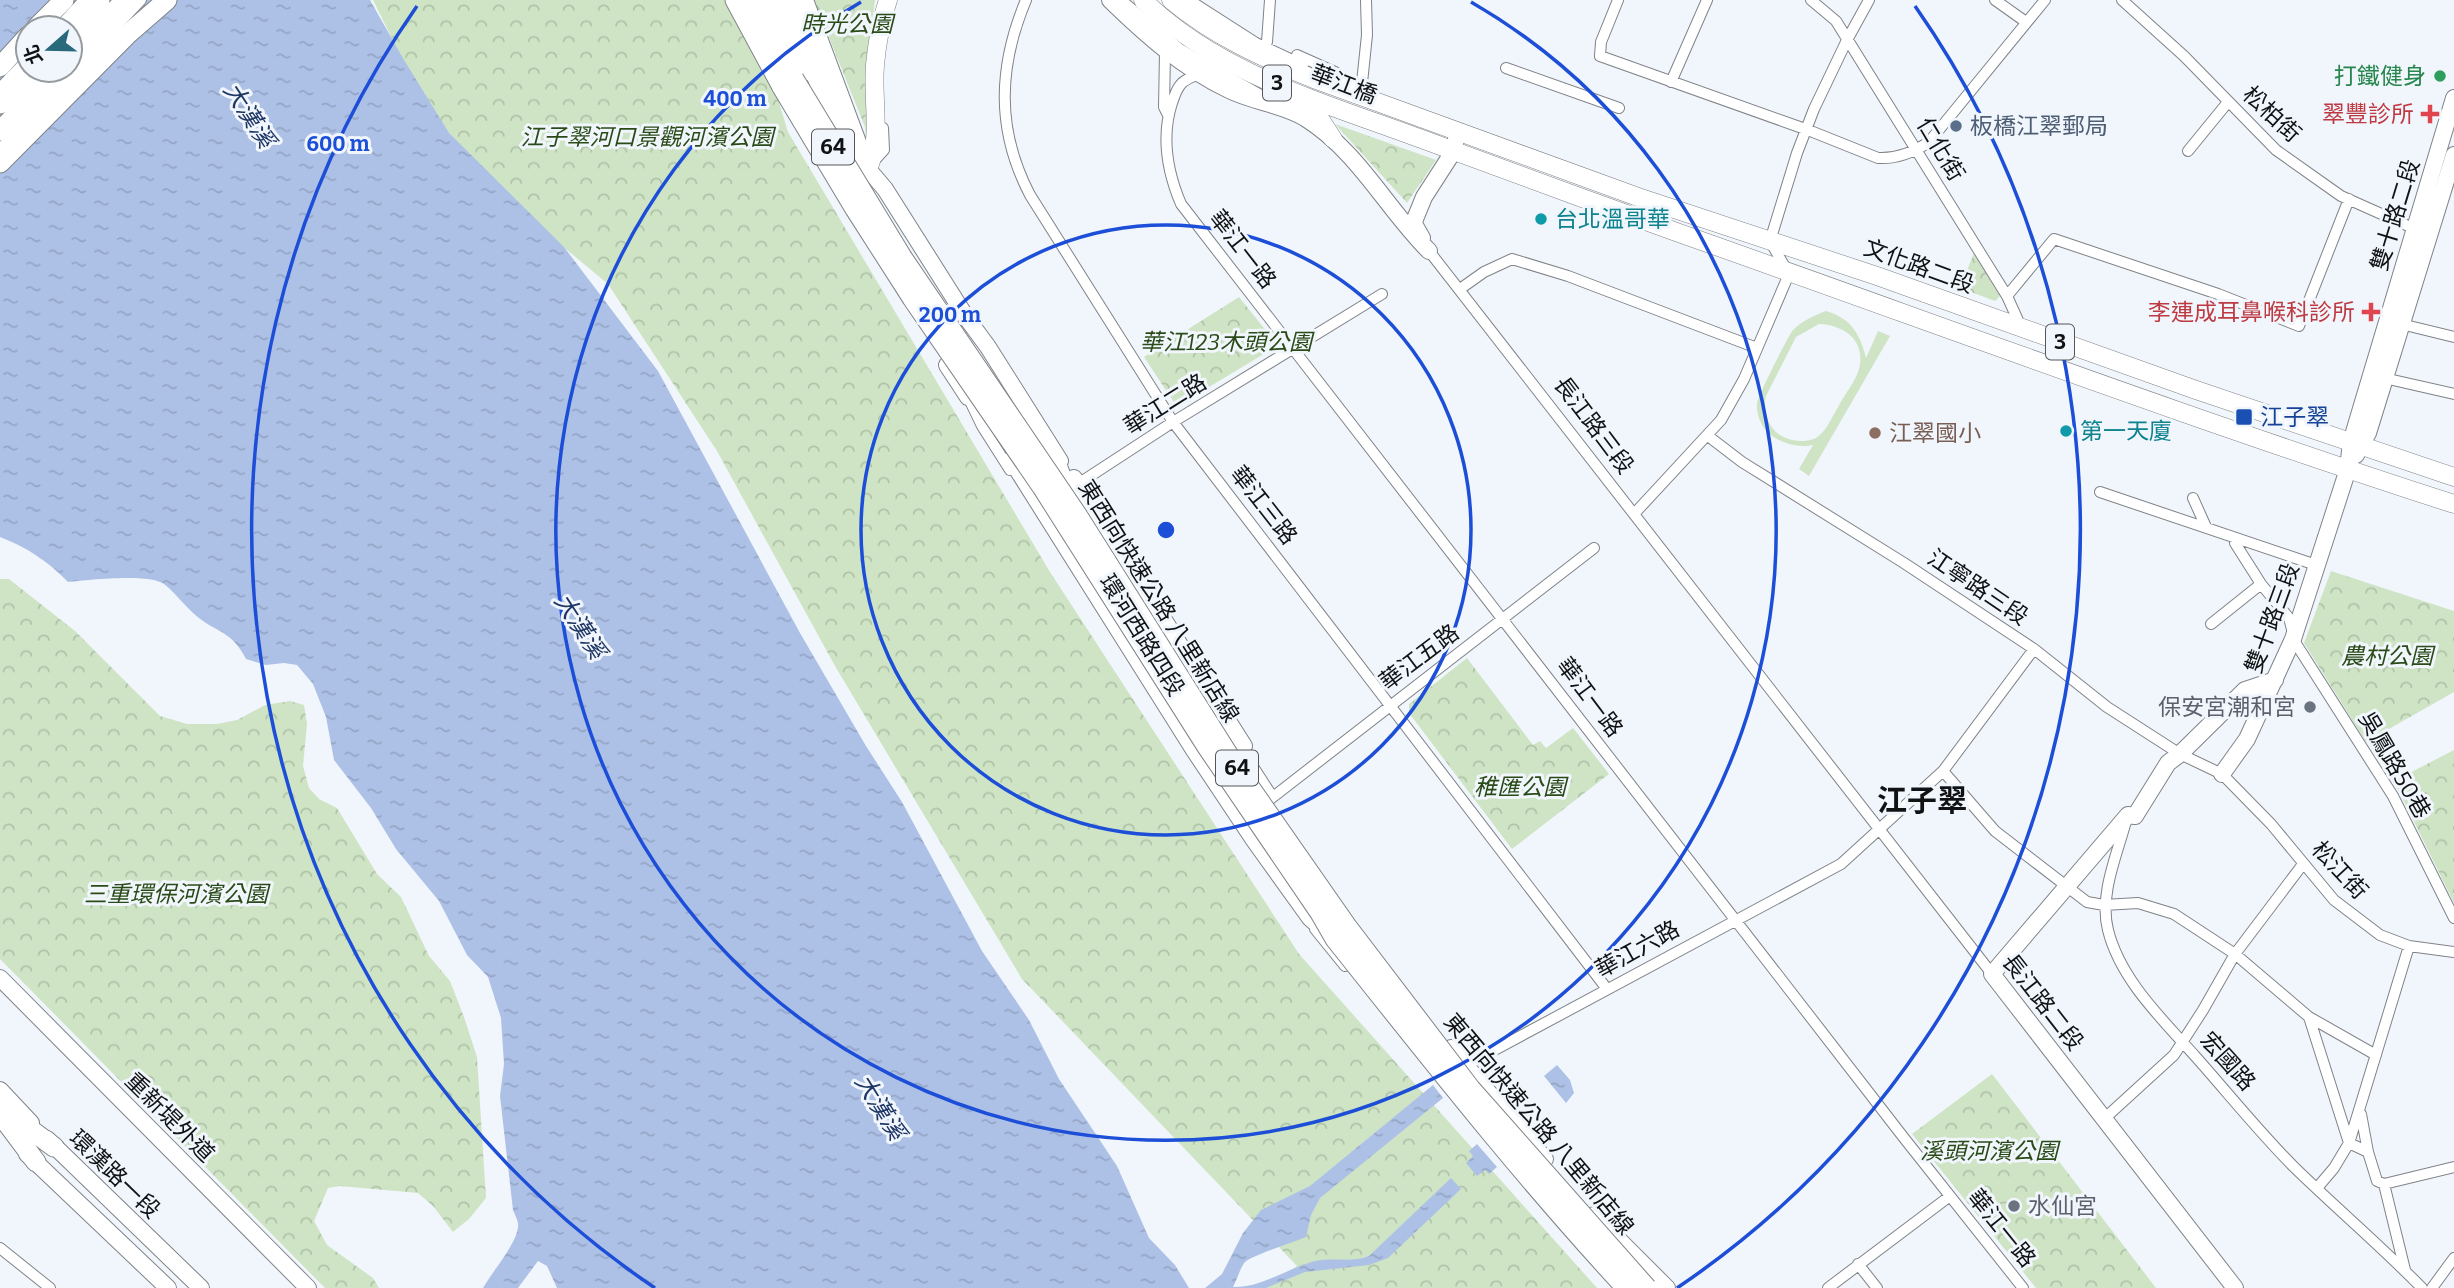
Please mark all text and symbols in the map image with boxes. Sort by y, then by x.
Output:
park label: 時光公園 [801,10,896,38]
north arrow [14,14,84,84]
text: 北 [19,42,48,68]
street label: 華江橋 [1307,59,1381,109]
place label: 打鐵健身 [2334,62,2426,90]
road number: 3 [1263,66,1291,100]
marker: 打鐵健身 [2432,68,2448,84]
water label: 大漢溪 [218,77,282,155]
street label: 松柏街 [2237,80,2307,148]
text: 400 m [703,86,767,112]
place label: 翠豐診所 [2322,100,2414,128]
marker: 翠豐診所 [2420,104,2440,124]
street label: 仁化街 [1911,112,1971,186]
place label: 板橋江翠郵局 [1970,112,2108,140]
marker: 板橋江翠郵局 [1948,118,1964,134]
park label: 江子翠河口景觀河濱公園 [521,123,777,151]
road number: 64 [812,130,854,164]
text: 600 m [307,131,369,157]
street label: 雙十路二段 [2365,156,2425,274]
street label: 華江一路 [1204,204,1282,294]
place label: 台北溫哥華 [1555,205,1670,233]
marker: 台北溫哥華 [1533,211,1549,227]
street label: 文化路二段 [1860,233,1978,299]
place label: 李連成耳鼻喉科診所 [2148,298,2355,326]
text: 200 m [919,302,981,328]
marker: 李連成耳鼻喉科診所 [2361,302,2381,322]
road number: 3 [2046,324,2074,360]
park label: 華江123木頭公園 [1140,328,1315,356]
street label: 華江二路 [1119,368,1211,440]
street label: 長江路三段 [1548,371,1640,479]
place label: 江子翠 [2260,403,2329,431]
marker: 江子翠 [2234,407,2254,427]
place label: 第一天廈 [2080,417,2172,445]
place label: 江翠國小 [1889,419,1981,447]
marker: 第一天廈 [2058,423,2074,439]
marker: 江翠國小 [1867,425,1883,441]
street label: 華江三路 [1225,460,1303,550]
street label: 東西向快速公路 八里新店線 [1073,475,1245,727]
centre of rings [1154,518,1178,542]
street label: 江寧路三段 [1923,543,2033,631]
street label: 雙十路三段 [2239,559,2305,677]
street label: 環河西路四段 [1094,569,1190,701]
water label: 大漢溪 [549,588,613,666]
street label: 華江五路 [1374,618,1464,696]
park label: 農村公園 [2341,642,2436,670]
street label: 華江一路 [1551,652,1629,742]
place label: 保安宮潮和宮 [2158,693,2296,721]
marker: 保安宮潮和宮 [2302,699,2318,715]
street label: 吳鳳路50巷 [2353,706,2437,824]
road number: 64 [1216,750,1258,786]
park label: 稚匯公園 [1474,773,1569,801]
district label: 江子翠 [1877,783,1967,819]
street label: 松江街 [2306,835,2374,905]
park label: 三重環保河濱公園 [84,880,271,908]
street label: 華江六路 [1590,914,1684,984]
street label: 長江路二段 [1997,948,2089,1056]
street label: 東西向快速公路 八里新店線 [1438,1008,1640,1240]
street label: 宏國路 [2195,1026,2261,1096]
street label: 重新堤外道 [119,1066,221,1168]
water label: 大漢溪 [849,1069,913,1147]
street label: 環漢路一段 [64,1124,166,1224]
park label: 溪頭河濱公園 [1920,1137,2061,1165]
street label: 華江一路 [1962,1183,2042,1273]
place label: 水仙宮 [2028,1192,2097,1220]
marker: 水仙宮 [2006,1198,2022,1214]

